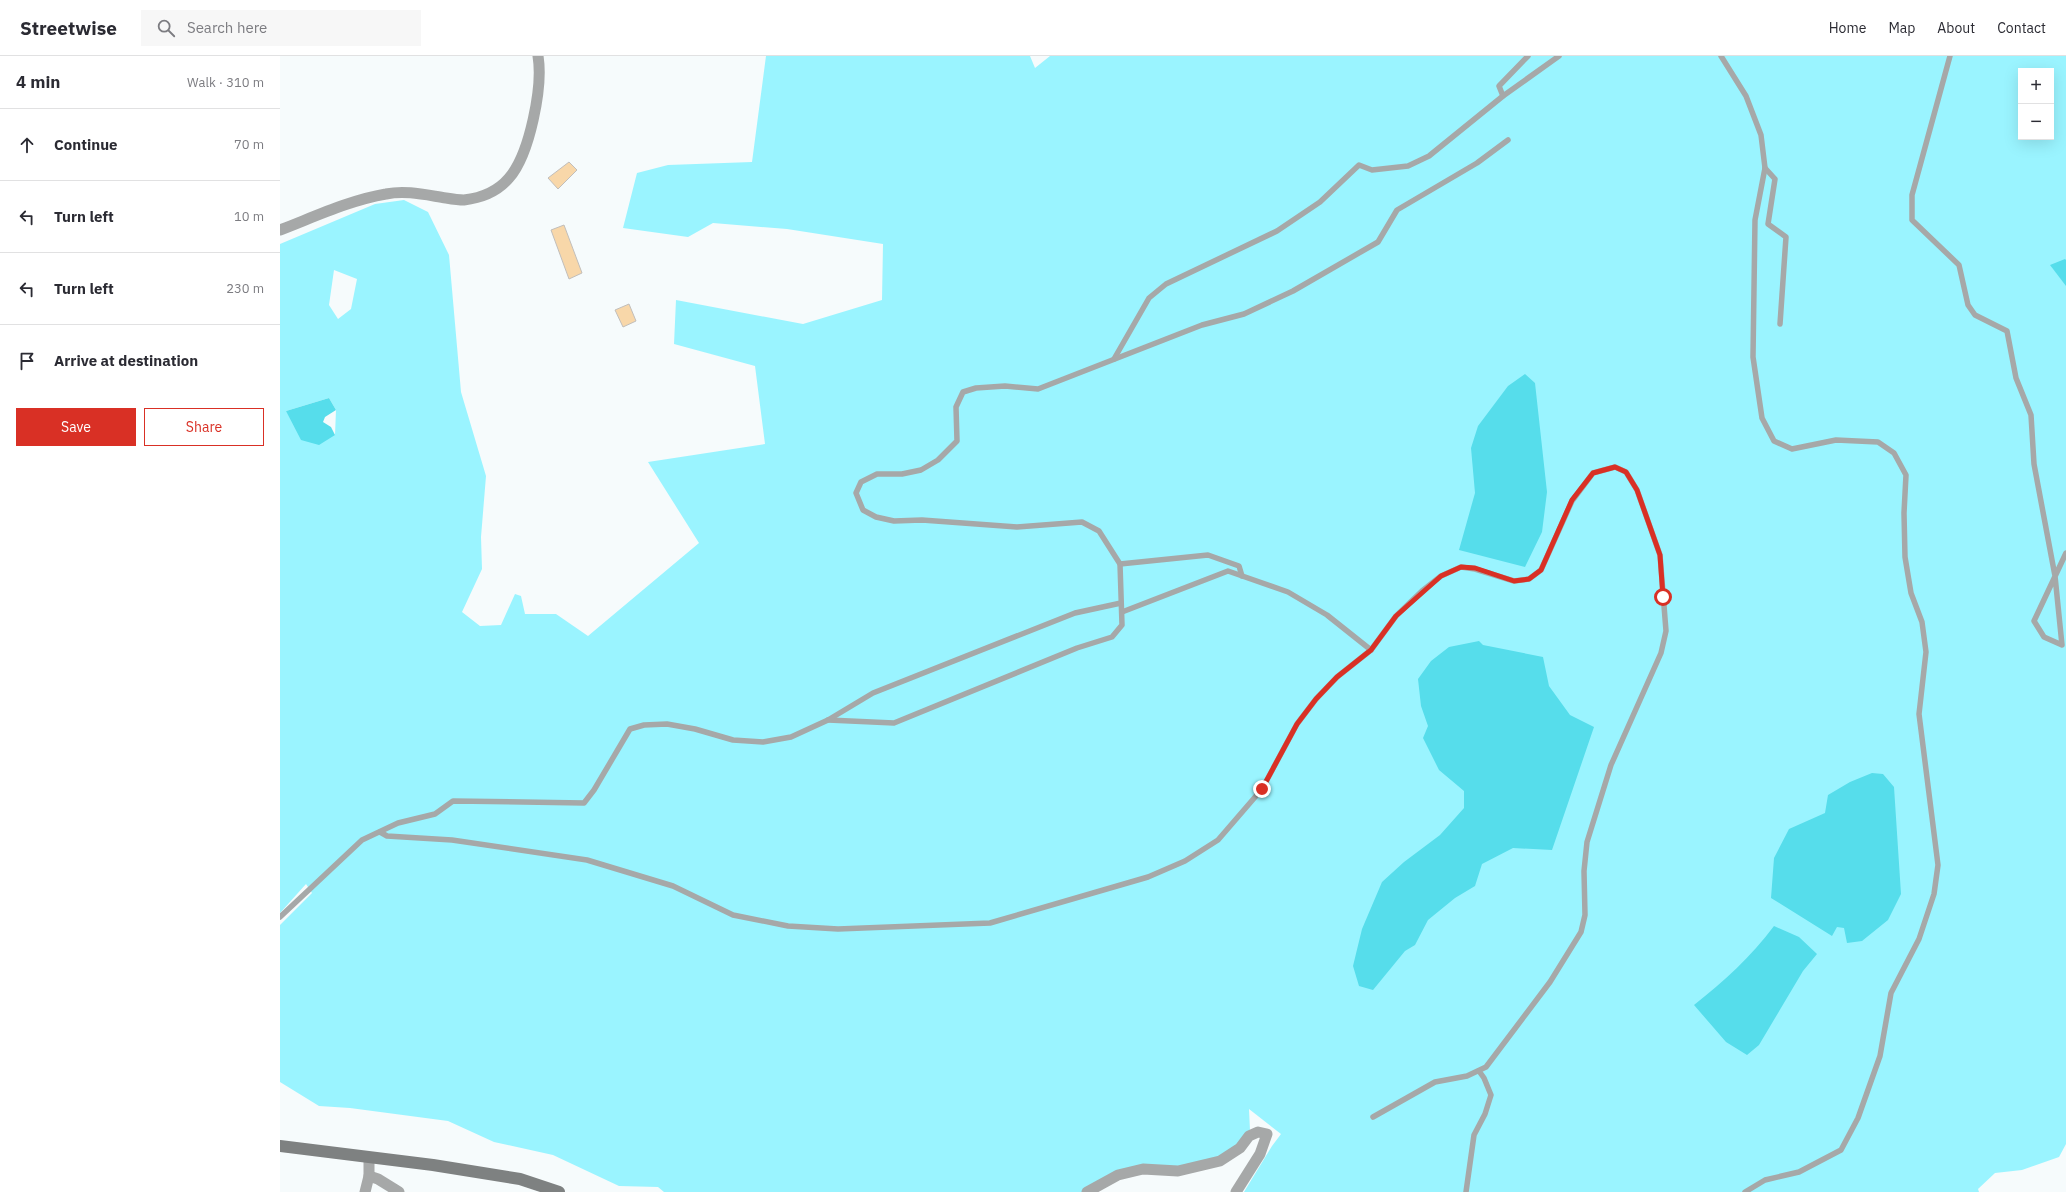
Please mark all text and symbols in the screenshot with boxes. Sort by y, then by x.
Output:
search box [141,10,421,46]
text: Streetwise [20,16,117,40]
icon: search [155,17,177,39]
text: Search here [187,18,267,37]
text: Home [1829,19,1866,37]
text: Map [1888,19,1915,37]
text: About [1937,19,1975,37]
text: Contact [1997,19,2046,37]
map controls [2018,68,2054,140]
button: + [2018,68,2054,104]
text: 4 min [16,71,60,93]
text: Walk · 310 m [187,74,264,91]
button: − [2018,104,2054,140]
icon: ahead [16,134,38,156]
text: Continue [54,135,118,154]
text: 70 m [234,136,264,153]
icon: left [16,206,38,228]
text: Turn left [54,207,114,226]
text: 10 m [234,208,264,225]
icon: left [16,278,38,300]
text: Turn left [54,279,114,298]
text: 230 m [226,280,264,297]
icon: arrive [16,350,38,372]
text: Arrive at destination [54,351,198,370]
button: Save [16,408,136,446]
button: Share [144,408,264,446]
route start [1654,588,1672,606]
route end [1253,780,1271,798]

